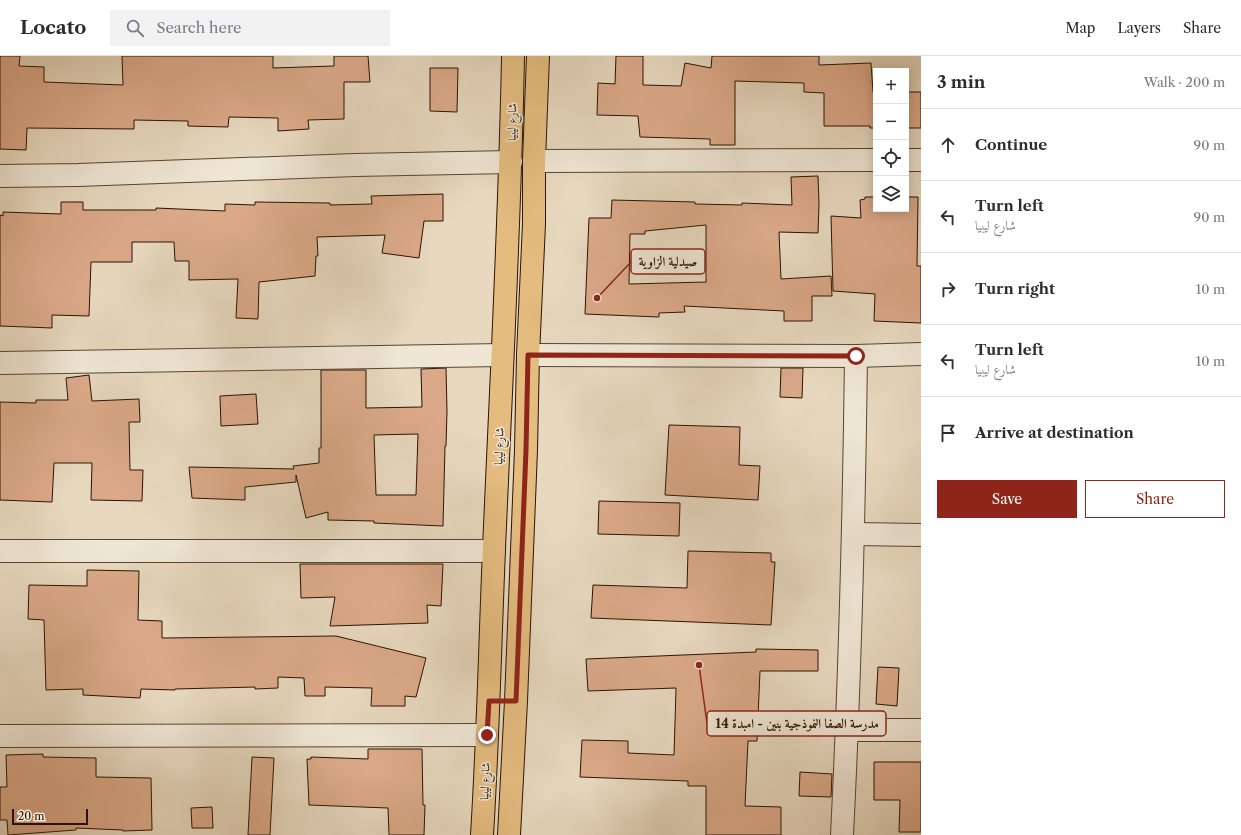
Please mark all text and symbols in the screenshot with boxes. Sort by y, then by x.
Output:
search box [110,10,390,46]
text: Locato [20,16,86,39]
icon: search [124,17,146,39]
text: Search here [156,18,241,37]
text: Map [1065,19,1095,37]
text: Layers [1117,19,1161,37]
text: Share [1183,19,1221,37]
map controls [873,68,909,212]
button: + [873,68,909,104]
text: 3 min [937,72,986,92]
text: Walk · 200 m [1144,74,1225,90]
street label: شارع ليبيا [504,103,523,141]
button: − [873,104,909,140]
icon: ahead [937,134,959,156]
text: Continue [975,135,1047,154]
text: 90 m [1194,137,1225,153]
button: locate [873,140,909,176]
button: layers [873,176,909,212]
text: Turn left [975,196,1044,215]
icon: left [937,206,959,228]
text: 90 m [1194,209,1225,225]
text: شارع ليبيا [975,217,1016,233]
callout: صيدلية الزاوية [631,249,705,274]
text: صيدلية الزاوية [639,253,697,270]
icon: right [937,278,959,300]
text: Turn right [975,279,1055,298]
text: 10 m [1196,281,1225,297]
text: Turn left [975,340,1044,359]
route start [847,347,865,365]
icon: left [937,350,959,372]
text: 10 m [1196,353,1225,369]
text: شارع ليبيا [975,361,1016,377]
icon: arrive [937,422,959,444]
text: Arrive at destination [975,423,1134,442]
street label: شارع ليبيا [490,427,511,465]
button: Save [937,480,1077,518]
button: Share [1085,480,1225,518]
callout: مدرسة الصفا النموذجية بنين - امبدة 14 [707,711,886,736]
text: مدرسة الصفا النموذجية بنين - امبدة 14 [715,715,879,732]
route end [478,726,496,744]
street label: شارع ليبيا [476,762,497,800]
scale bar [12,807,88,826]
text: 20 m [18,809,44,823]

